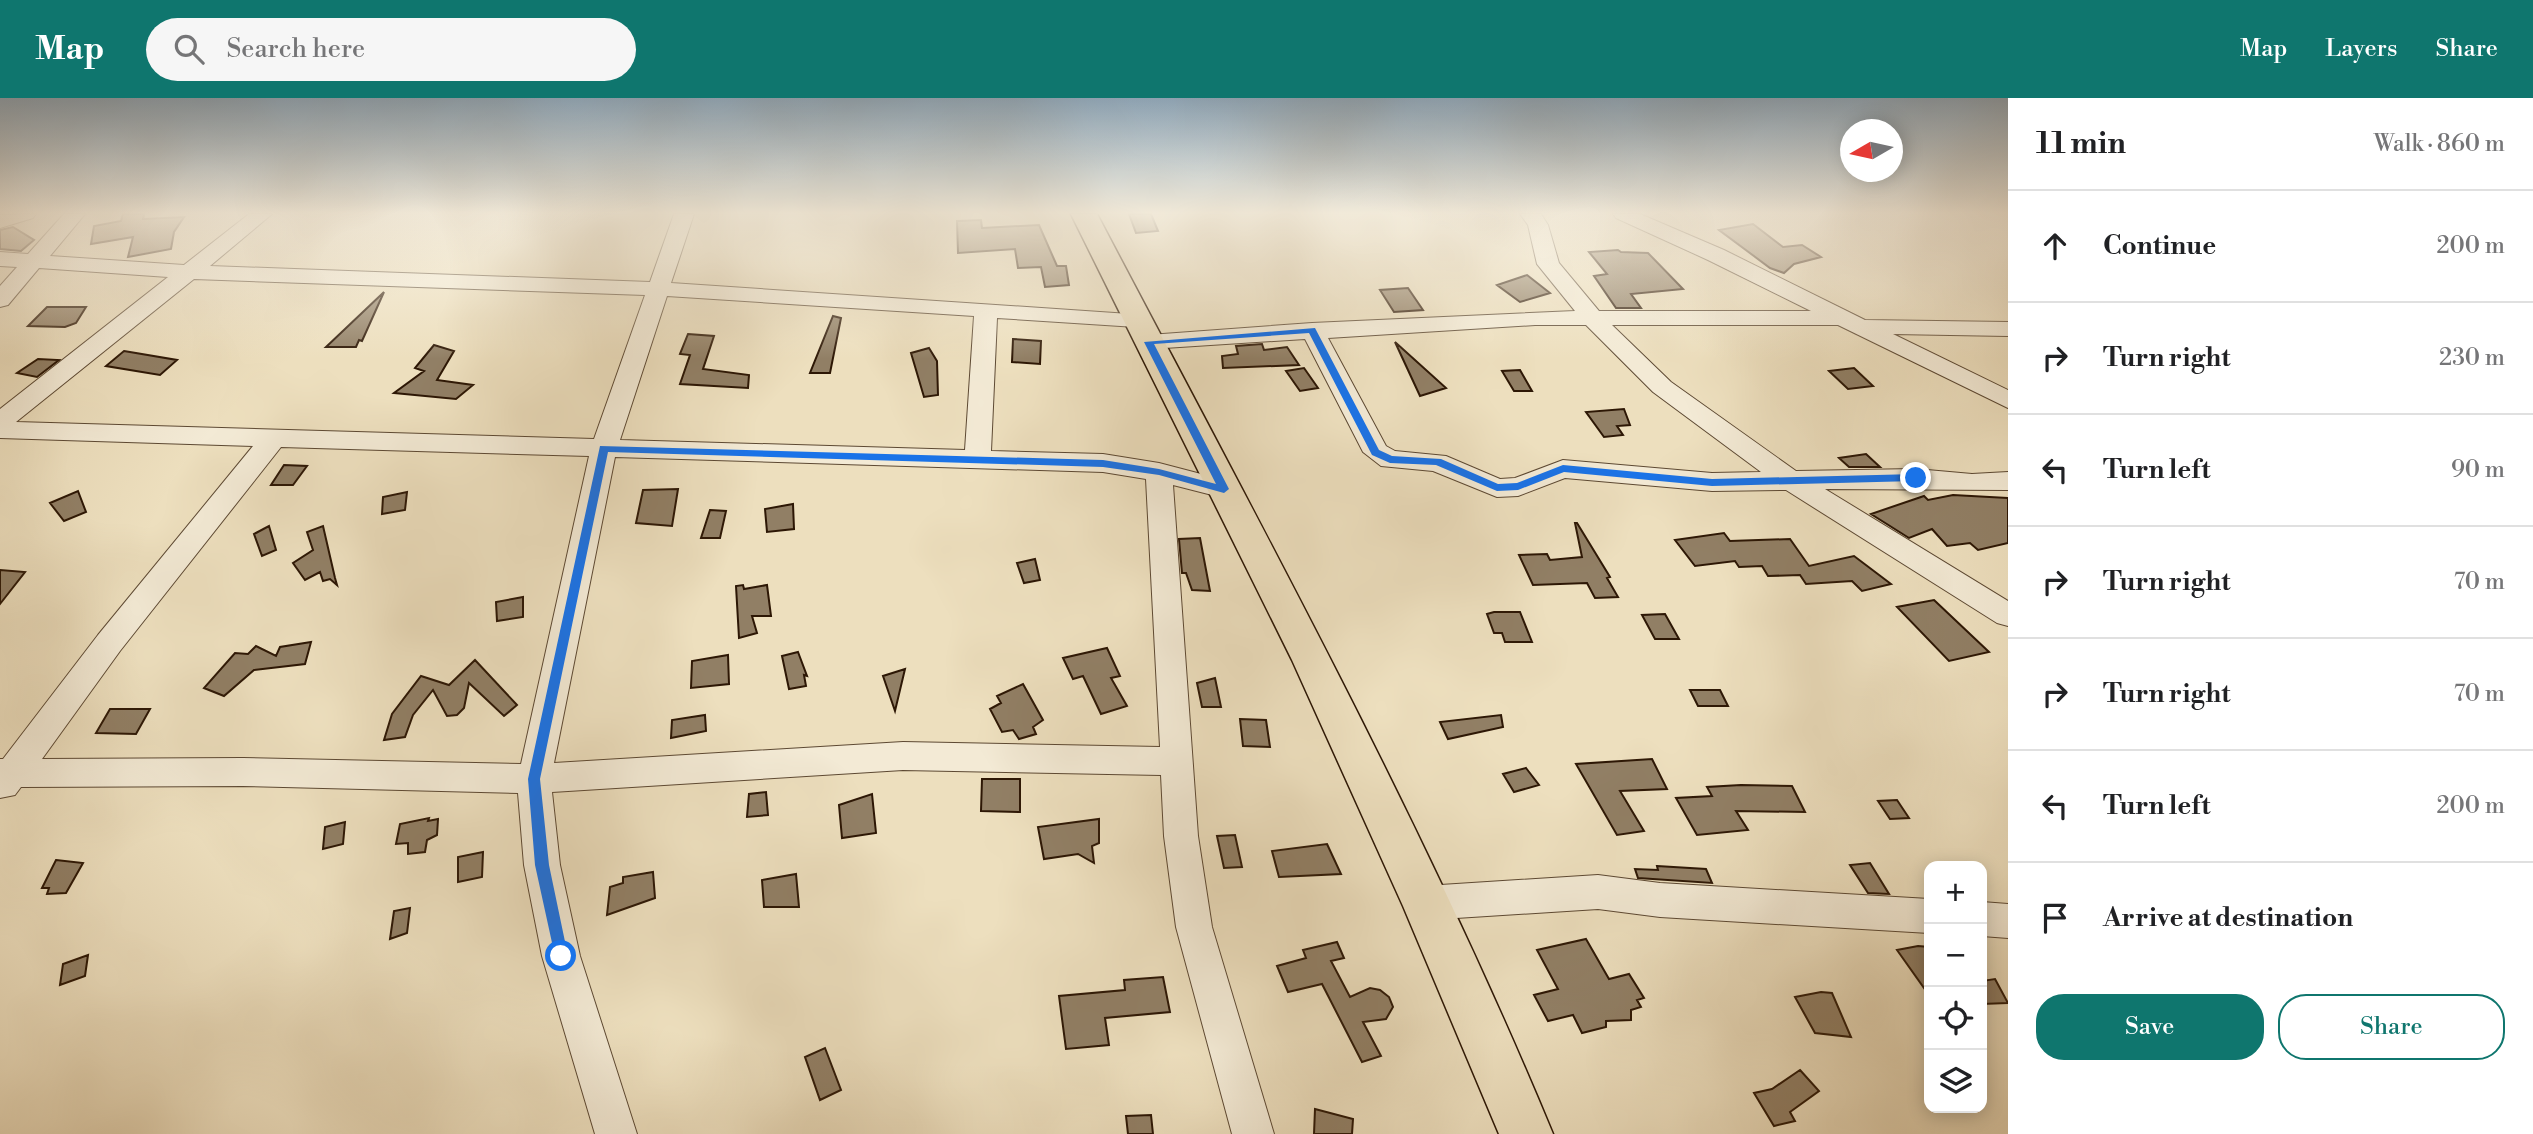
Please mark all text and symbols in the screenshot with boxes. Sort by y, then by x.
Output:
search box [146,18,636,81]
text: Map [35,29,104,70]
icon: search [170,30,208,68]
text: Search here [226,33,365,65]
text: Map [2240,34,2287,64]
text: Layers [2325,34,2397,64]
text: Share [2435,34,2498,64]
north arrow [1840,119,1903,182]
text: 11 min [2036,125,2126,163]
text: Walk · 860 m [2374,130,2505,158]
icon: ahead [2036,227,2074,265]
text: Continue [2103,230,2216,262]
text: 200 m [2437,232,2505,260]
icon: right [2036,339,2074,377]
text: Turn right [2103,342,2231,374]
text: 230 m [2439,344,2505,372]
icon: left [2036,451,2074,489]
text: Turn left [2103,454,2211,486]
text: 90 m [2451,456,2505,484]
route end [1900,462,1931,493]
icon: right [2036,563,2074,601]
text: Turn right [2103,566,2231,598]
text: 70 m [2454,568,2505,596]
icon: right [2036,675,2074,713]
text: Turn right [2103,678,2231,710]
text: 70 m [2454,680,2505,708]
icon: left [2036,787,2074,825]
text: Turn left [2103,790,2211,822]
text: 200 m [2437,792,2505,820]
map controls [1924,861,1987,1113]
button: + [1924,861,1987,924]
icon: arrive [2036,899,2074,937]
text: Arrive at destination [2103,902,2353,934]
button: − [1924,924,1987,987]
route start [545,940,576,971]
button: locate [1924,987,1987,1050]
button: Save [2036,994,2264,1060]
button: Share [2278,994,2505,1060]
button: layers [1924,1050,1987,1113]

